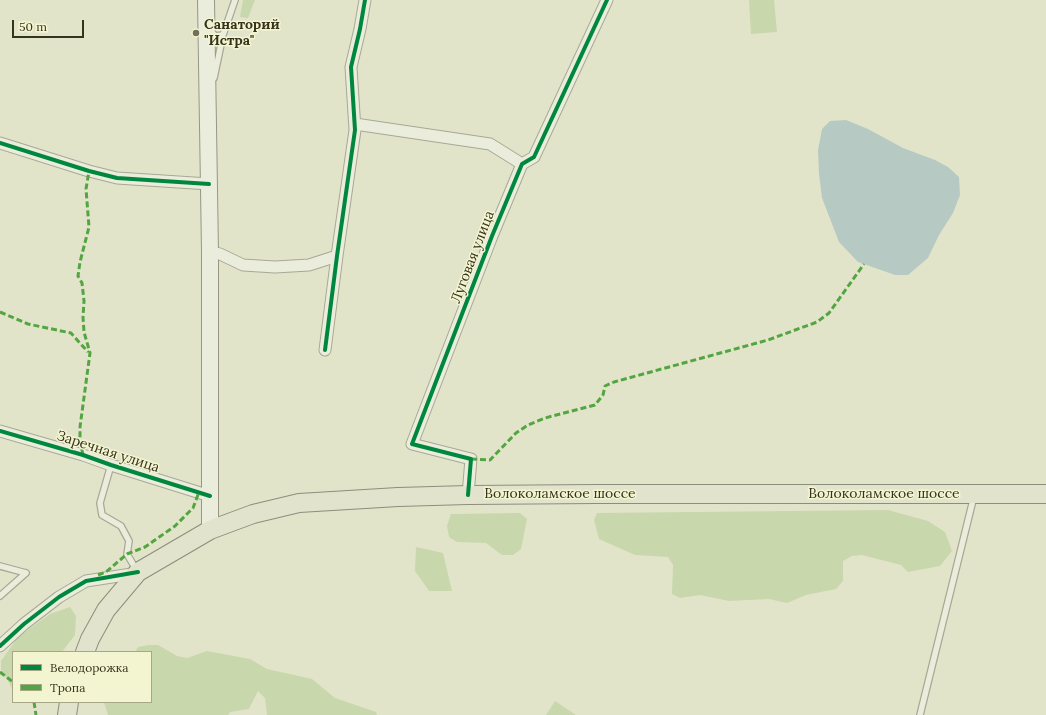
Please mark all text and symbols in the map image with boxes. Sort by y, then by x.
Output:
scale bar [14,12,86,38]
place label: Санаторий "Истра" [204,17,280,50]
text: 50 m [19,19,47,34]
marker: Санаторий "Истра" [191,28,201,38]
street label: Луговая улица [448,209,498,305]
street label: Заречная улица [54,427,162,477]
street label: Волоколамское шоссе [484,486,636,502]
street label: Волоколамское шоссе [808,486,960,502]
legend [12,651,152,703]
text: Велодорожка [50,660,128,675]
text: Тропа [50,680,85,695]

